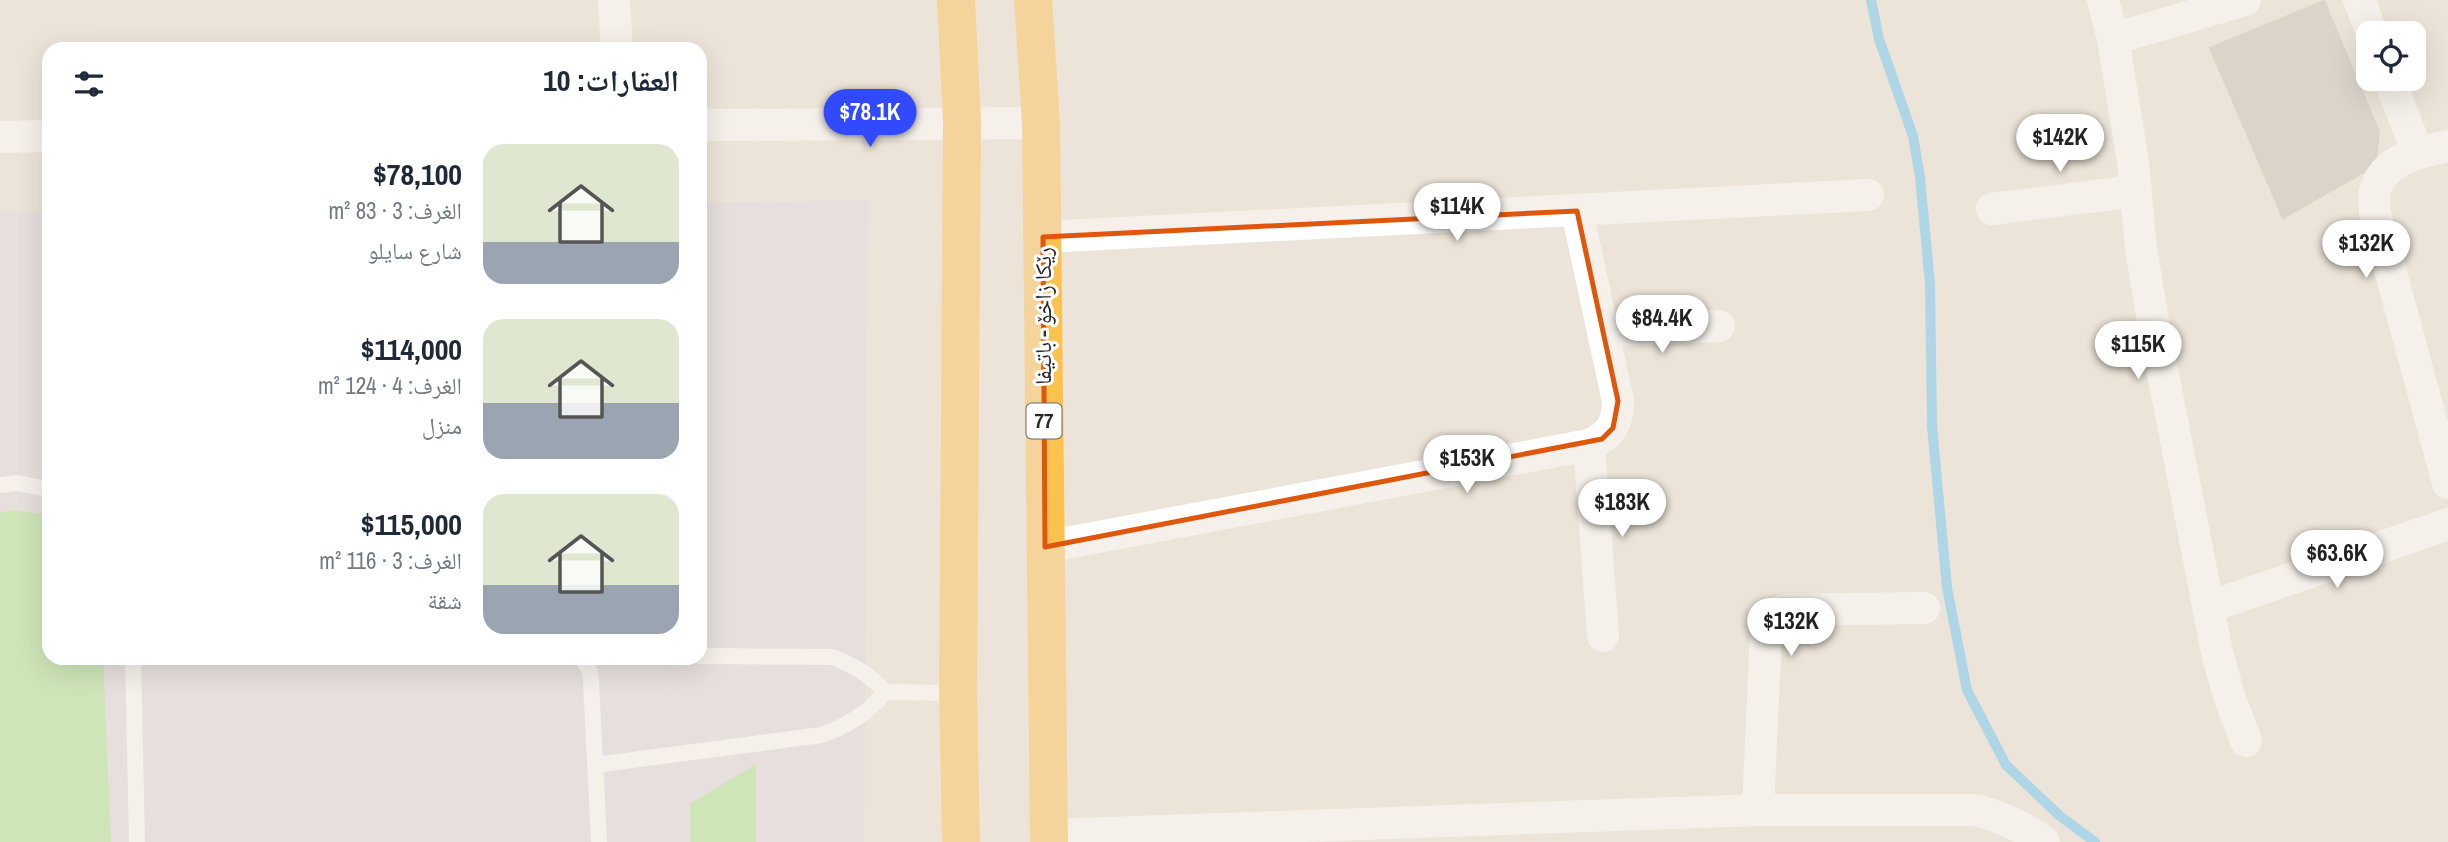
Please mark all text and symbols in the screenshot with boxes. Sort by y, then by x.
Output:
map controls [2356,21,2426,91]
button: locate [2356,21,2426,91]
text: العقارات: 10 [543,60,679,100]
icon: filters [70,65,108,103]
pin: $78.1K [813,90,927,149]
text: $78.1K [840,96,900,127]
pin: $142K [2011,114,2109,174]
text: $142K [2032,121,2088,152]
text: $78,100 [373,154,462,194]
icon: home [539,172,623,256]
pin: $114K [1408,184,1506,243]
text: $114K [1430,190,1484,221]
text: الغرف: 3 · 83 m² [328,195,462,226]
pin: $132K [2317,220,2415,280]
text: $132K [2338,227,2394,258]
text: شارع سايلو [368,235,462,266]
street label: رێکا زاخۆ - باتیفا [1027,247,1058,385]
pin: $84.4K [1605,296,1719,355]
text: $84.4K [1632,302,1692,333]
pin: $115K [2089,322,2187,381]
text: $115K [2111,328,2165,359]
text: $114,000 [361,329,462,369]
icon: home [539,347,623,431]
text: الغرف: 4 · 124 m² [318,370,462,401]
road number: 77 [1026,404,1062,438]
text: منزل [422,410,462,441]
pin: $153K [1418,435,1516,495]
text: $153K [1439,442,1495,473]
pin: $183K [1573,480,1671,539]
text: $183K [1594,486,1650,517]
text: $115,000 [361,504,462,544]
icon: home [539,522,623,606]
pin: $63.6K [2280,530,2394,590]
text: $63.6K [2307,537,2367,568]
text: الغرف: 3 · 116 m² [319,545,462,576]
text: شقة [428,585,462,616]
pin: $132K [1742,598,1840,658]
text: $132K [1763,605,1819,636]

